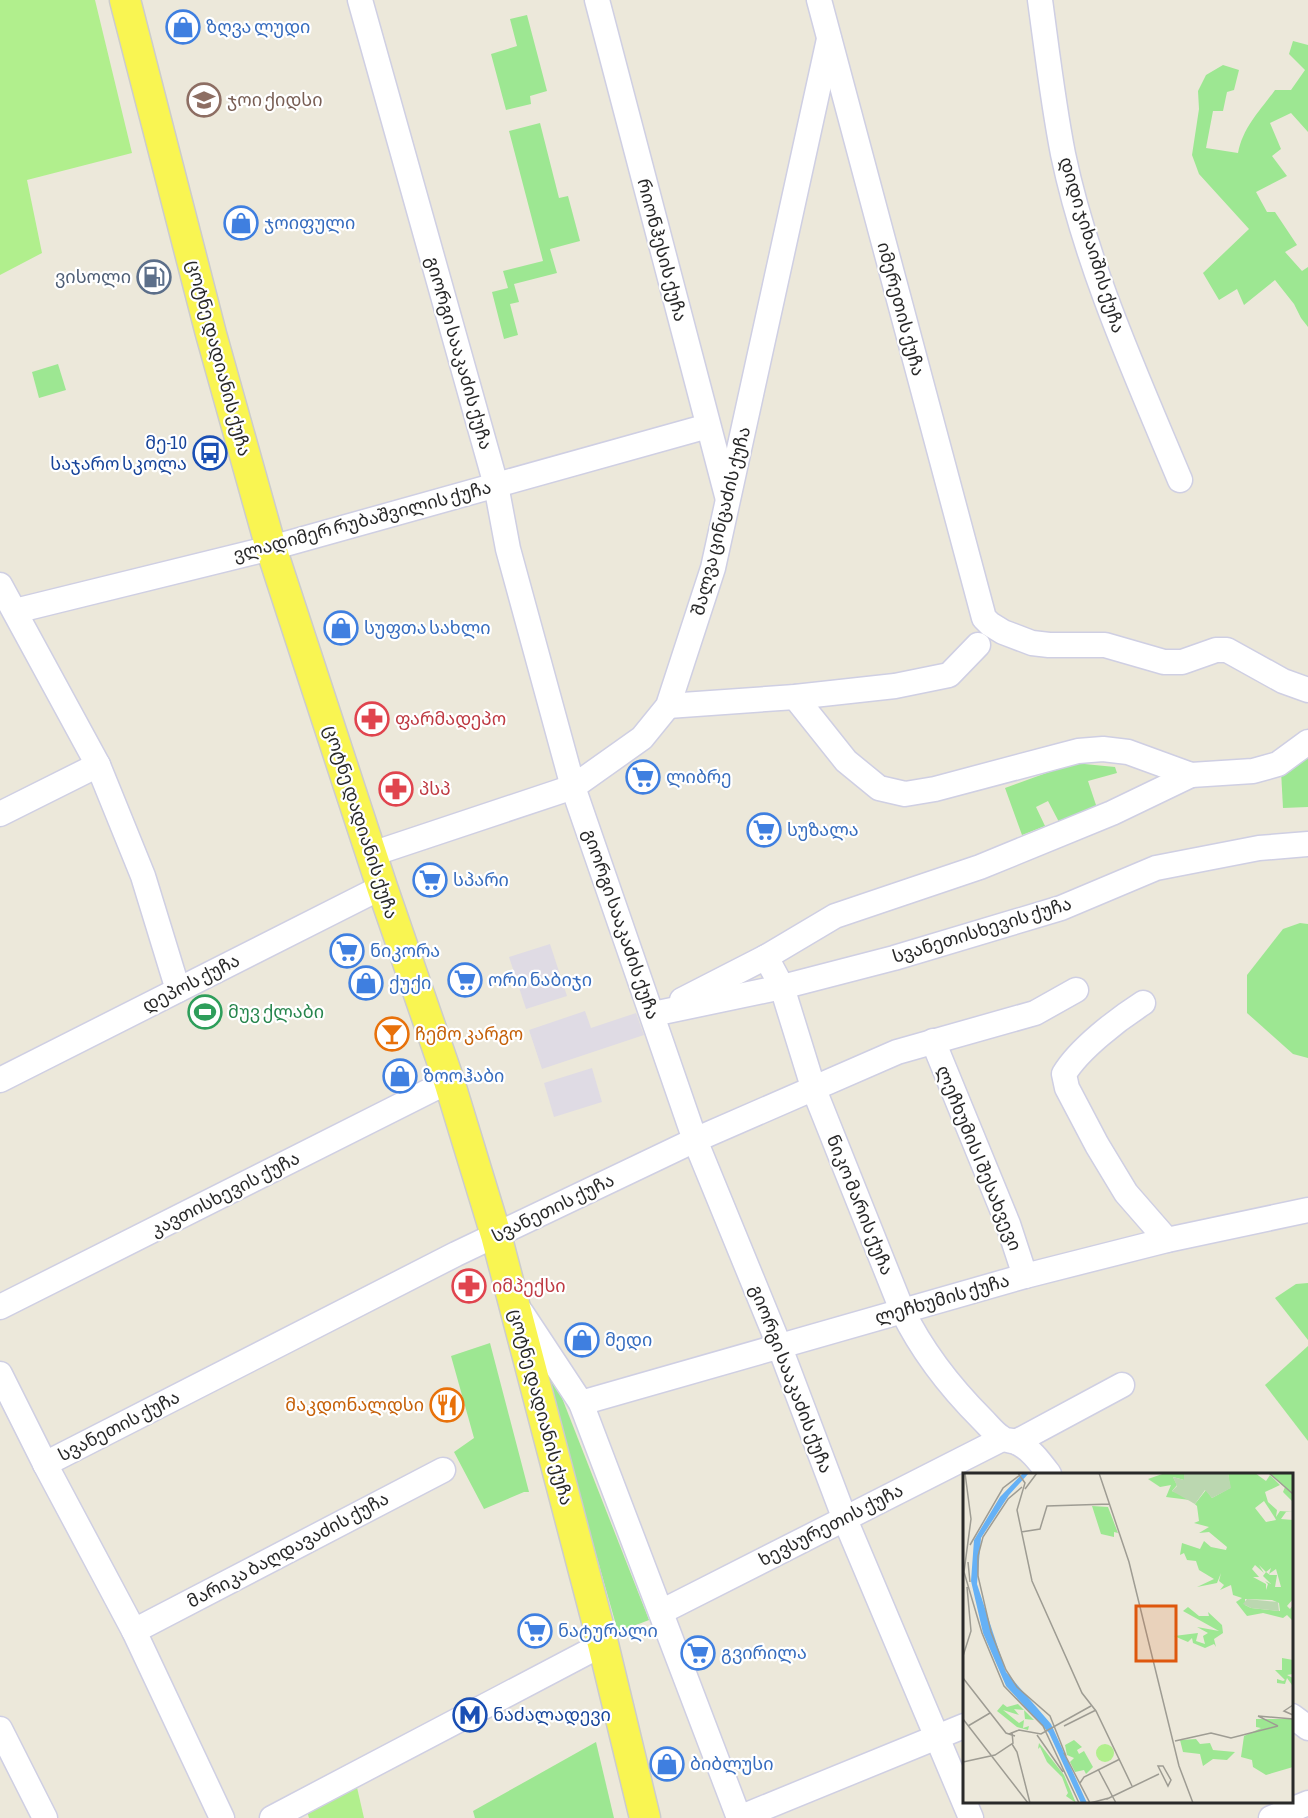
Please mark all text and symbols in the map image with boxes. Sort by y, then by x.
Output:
shop icon: ზღვა ლუდი [165,9,201,45]
place label: ზღვა ლუდი [206,16,310,38]
school or university icon: ჯოი ქიდსი [186,82,222,118]
place label: ჯოი ქიდსი [227,89,322,111]
street label: დიდი ჯიხაიშის ქუჩა [1055,154,1129,336]
street label: რიონჰესის ქუჩა [632,176,692,324]
shop icon: ჯოიფული [223,205,259,241]
place label: ჯოიფული [264,212,355,234]
street label: იმერეთის ქუჩა [873,240,929,378]
street label: გიორგი სააკაძის ქუჩა [421,254,497,452]
street label: ცოტნე დადიანის ქუჩა [182,257,256,459]
fuel station icon: ვისოლი [136,259,172,295]
place label: ვისოლი [55,266,131,288]
street label: შალვა ცინცაძის ქუჩა [687,424,755,618]
place label: მე-10 საჯარო სკოლა [50,432,187,475]
bus stop icon: მე-10 საჯარო სკოლა [192,435,228,471]
street label: ვლადიმერ რუბაშვილის ქუჩა [231,476,493,566]
shop icon: სუფთა სახლი [323,610,359,646]
place label: სუფთა სახლი [364,617,491,639]
pharmacy icon: ფარმადეპო [354,701,390,737]
place label: ფარმადეპო [395,708,506,730]
street label: ცოტნე დადიანის ქუჩა [319,722,403,922]
supermarket icon: ლიბრე [625,759,661,795]
place label: ლიბრე [666,766,732,788]
pharmacy icon: პსპ [378,771,414,807]
place label: პსპ [419,778,451,799]
supermarket icon: სუზალა [746,812,782,848]
place label: სუზალა [787,819,859,841]
street label: გიორგი სააკაძის ქუჩა [578,826,664,1022]
supermarket icon: სპარი [412,862,448,898]
place label: სპარი [453,869,509,890]
street label: სვანეთისხევის ქუჩა [890,892,1074,968]
supermarket icon: ნიკორა [329,933,365,969]
place label: ნიკორა [370,940,440,962]
street label: დეპოს ქუჩა [139,949,243,1017]
supermarket icon: ორი ნაბიჯი [447,962,483,998]
shop icon: ქუქი [348,965,384,1001]
place label: ორი ნაბიჯი [488,969,592,991]
place label: ქუქი [389,972,431,994]
sports icon: მუვ ქლაბი [187,994,223,1030]
place label: მუვ ქლაბი [228,1001,324,1023]
bar icon: ჩემო კარგო [374,1016,410,1052]
place label: ჩემო კარგო [415,1023,523,1045]
shop icon: ზოოჰაბი [382,1058,418,1094]
street label: ლეჩხუმის I შესახვევი [932,1062,1026,1254]
place label: ზოოჰაბი [423,1065,504,1086]
street label: ნიკო მარის ქუჩა [822,1132,898,1278]
street label: კავთისხევის ქუჩა [147,1147,303,1241]
street label: სვანეთის ქუჩა [488,1169,618,1247]
pharmacy icon: იმპექსი [451,1268,487,1304]
street label: ლეჩხუმის ქუჩა [872,1269,1012,1329]
place label: იმპექსი [492,1275,566,1297]
street label: გიორგი სააკაძის ქუჩა [745,1282,837,1476]
street label: ცოტნე დადიანის ქუჩა [504,1306,578,1508]
shop icon: მედი [564,1322,600,1358]
place label: მედი [605,1329,652,1351]
street label: სვანეთის ქუჩა [55,1386,183,1466]
restaurant icon: მაკდონალდსი [429,1387,465,1423]
place label: მაკდონალდსი [285,1394,424,1416]
inset map [963,1473,1293,1803]
street label: ხევსურეთის ქუჩა [755,1479,907,1571]
street label: მარიკა ბაღდავაძის ქუჩა [183,1487,393,1613]
supermarket icon: ნატურალი [517,1613,553,1649]
place label: ნატურალი [558,1620,658,1642]
supermarket icon: გვირილა [680,1635,716,1671]
place label: გვირილა [721,1642,807,1664]
metro station icon: ნაძალადევი [452,1697,488,1733]
place label: ნაძალადევი [493,1704,611,1726]
shop icon: ბიბლუსი [649,1746,685,1782]
place label: ბიბლუსი [690,1753,773,1775]

